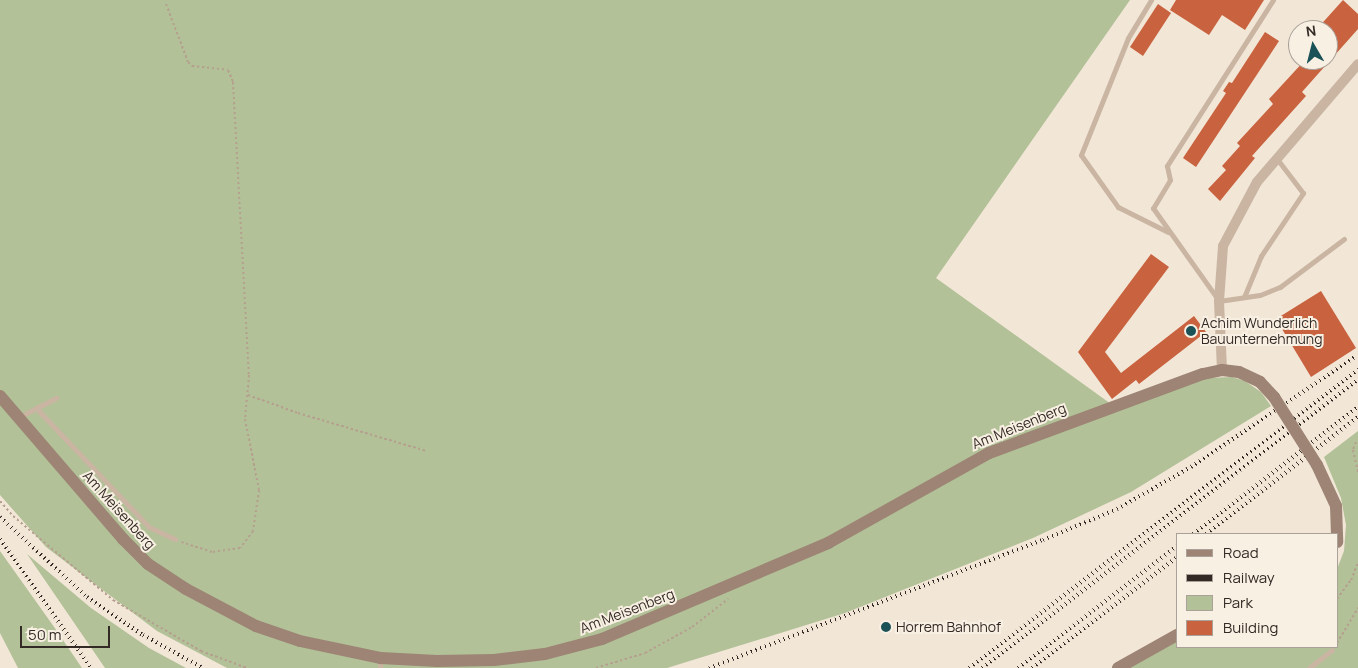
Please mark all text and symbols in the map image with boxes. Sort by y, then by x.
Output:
north arrow [1288,20,1338,70]
text: N [1305,21,1317,41]
place label: Achim Wunderlich Bauunternehmung [1201,315,1322,348]
marker: Achim Wunderlich Bauunternehmung [1185,325,1197,337]
street label: Am Meisenberg [970,399,1068,453]
street label: Am Meisenberg [79,467,159,553]
legend [1176,533,1338,648]
text: Road [1223,542,1259,563]
text: Railway [1223,567,1275,588]
street label: Am Meisenberg [577,585,677,637]
text: Park [1223,592,1253,613]
scale bar [22,616,112,648]
text: Building [1223,617,1278,638]
place label: Horrem Bahnhof [896,619,1001,635]
marker: Horrem Bahnhof [880,621,892,633]
text: 50 m [28,624,62,645]

